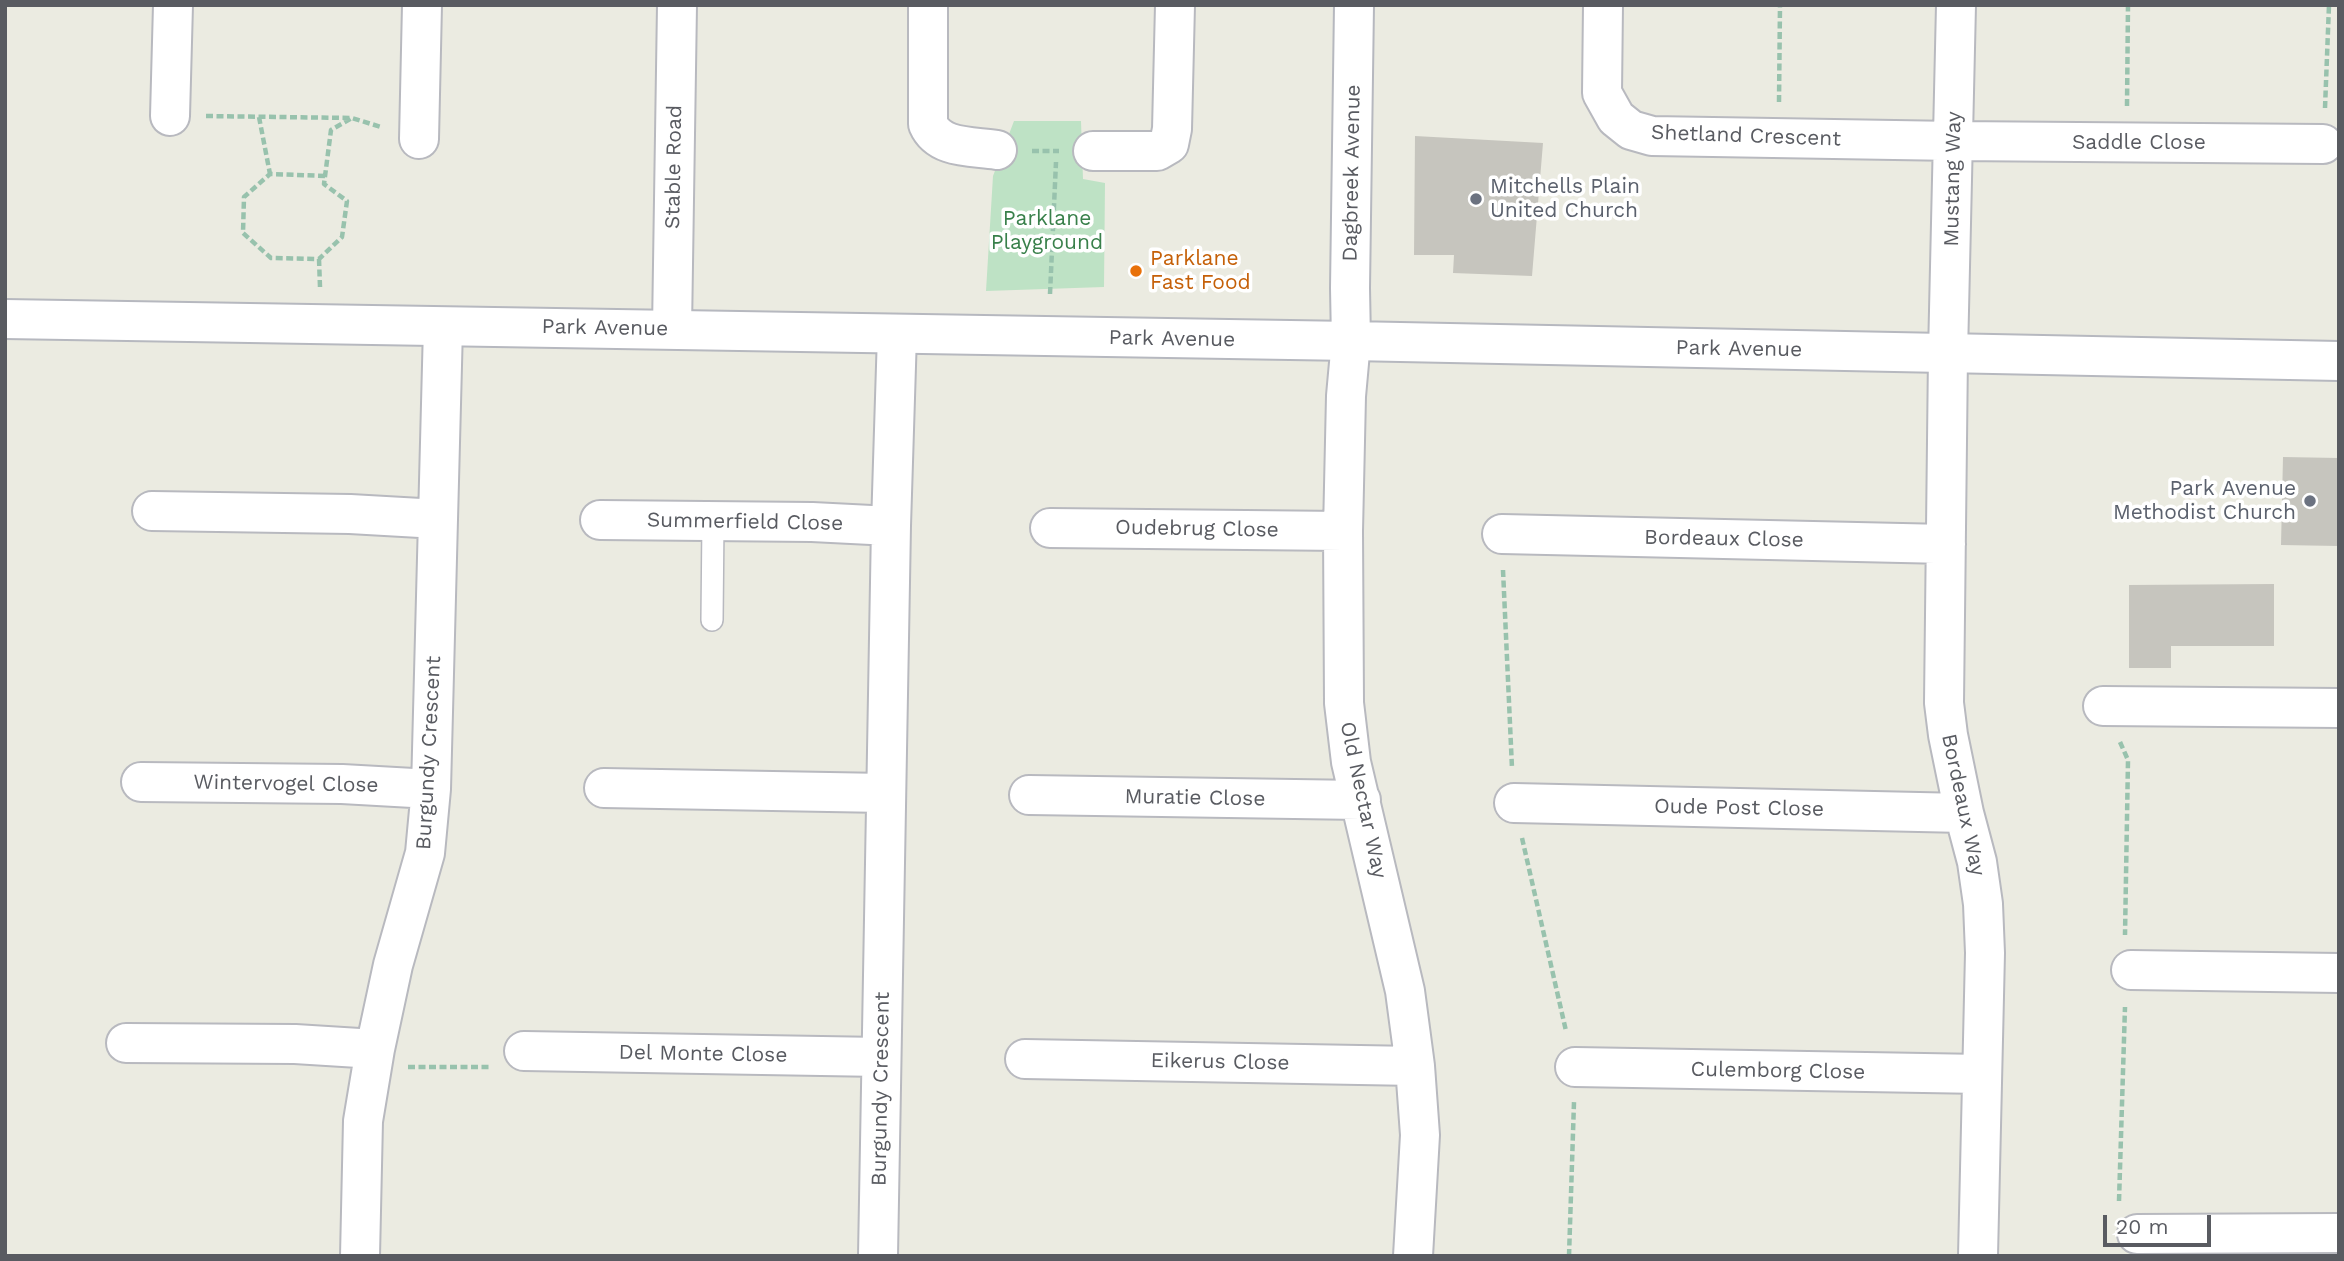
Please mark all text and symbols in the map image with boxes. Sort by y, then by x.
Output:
street label: Dagbreek Avenue [1338,84,1366,262]
street label: Stable Road [660,105,688,229]
street label: Mustang Way [1939,111,1967,247]
street label: Shetland Crescent [1651,120,1841,152]
street label: Saddle Close [2072,130,2206,156]
place label: Mitchells Plain United Church [1490,174,1640,224]
marker: Mitchells Plain United Church [1468,191,1484,207]
park label: Parklane Playground [991,206,1103,256]
place label: Parklane Fast Food [1150,246,1251,296]
marker: Parklane Fast Food [1128,263,1144,279]
street label: Park Avenue [541,314,669,342]
street label: Park Avenue [1108,325,1236,353]
street label: Park Avenue [1675,335,1803,363]
place label: Park Avenue Methodist Church [2113,476,2296,526]
marker: Park Avenue Methodist Church [2302,493,2318,509]
street label: Summerfield Close [647,508,843,536]
street label: Oudebrug Close [1115,515,1279,543]
street label: Bordeaux Close [1644,525,1804,553]
street label: Burgundy Crescent [411,655,447,851]
street label: Old Nectar Way [1334,719,1392,881]
street label: Bordeaux Way [1936,732,1990,878]
street label: Wintervogel Close [193,770,379,798]
street label: Muratie Close [1124,784,1266,812]
street label: Oude Post Close [1654,794,1824,822]
street label: Burgundy Crescent [867,992,895,1186]
street label: Del Monte Close [618,1040,788,1068]
street label: Eikerus Close [1150,1048,1290,1076]
street label: Culemborg Close [1690,1057,1866,1085]
scale bar [2106,1202,2214,1246]
text: 20 m [2116,1214,2168,1239]

